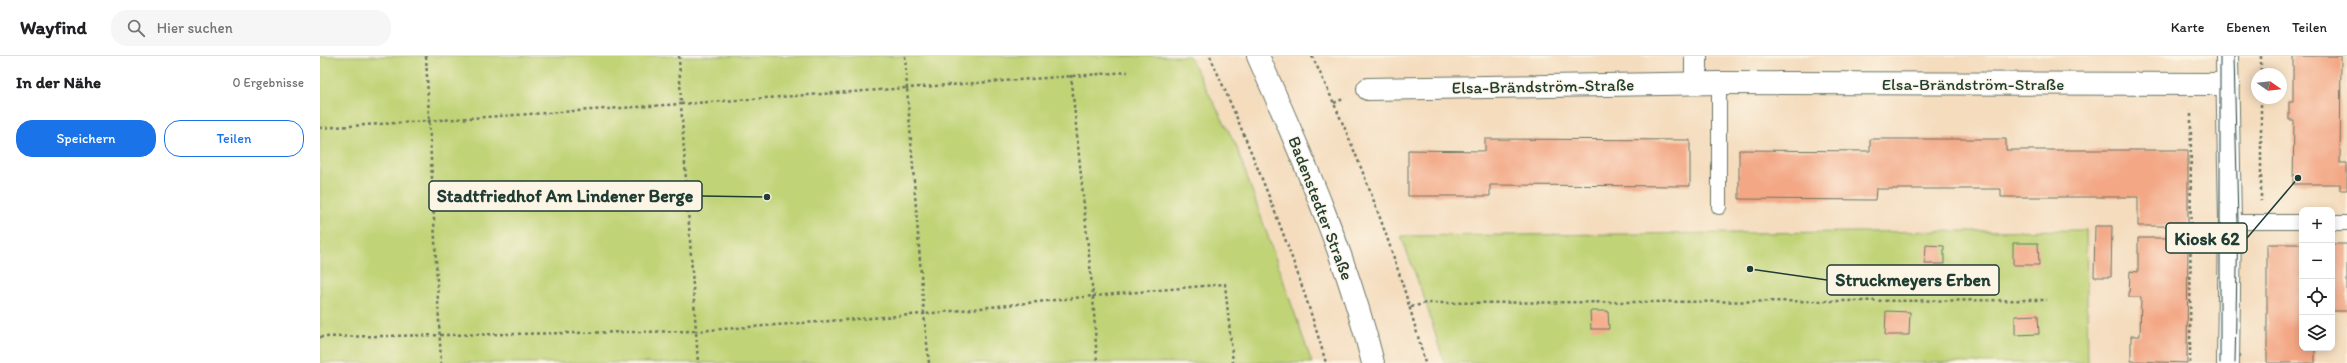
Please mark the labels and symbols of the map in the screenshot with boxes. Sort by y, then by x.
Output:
north arrow [2251,68,2287,104]
street label: Elsa-Brändström-Straße [1451,74,1635,98]
street label: Elsa-Brändström-Straße [1882,74,2064,94]
street label: Badenstedter Straße [1284,133,1358,283]
callout: Stadtfriedhof Am Lindener Berge [429,181,702,211]
text: Stadtfriedhof Am Lindener Berge [437,185,694,207]
callout: Kiosk 62 [2166,223,2247,253]
text: Kiosk 62 [2174,228,2240,250]
callout: Struckmeyers Erben [1827,265,1999,295]
text: Struckmeyers Erben [1835,269,1991,291]

